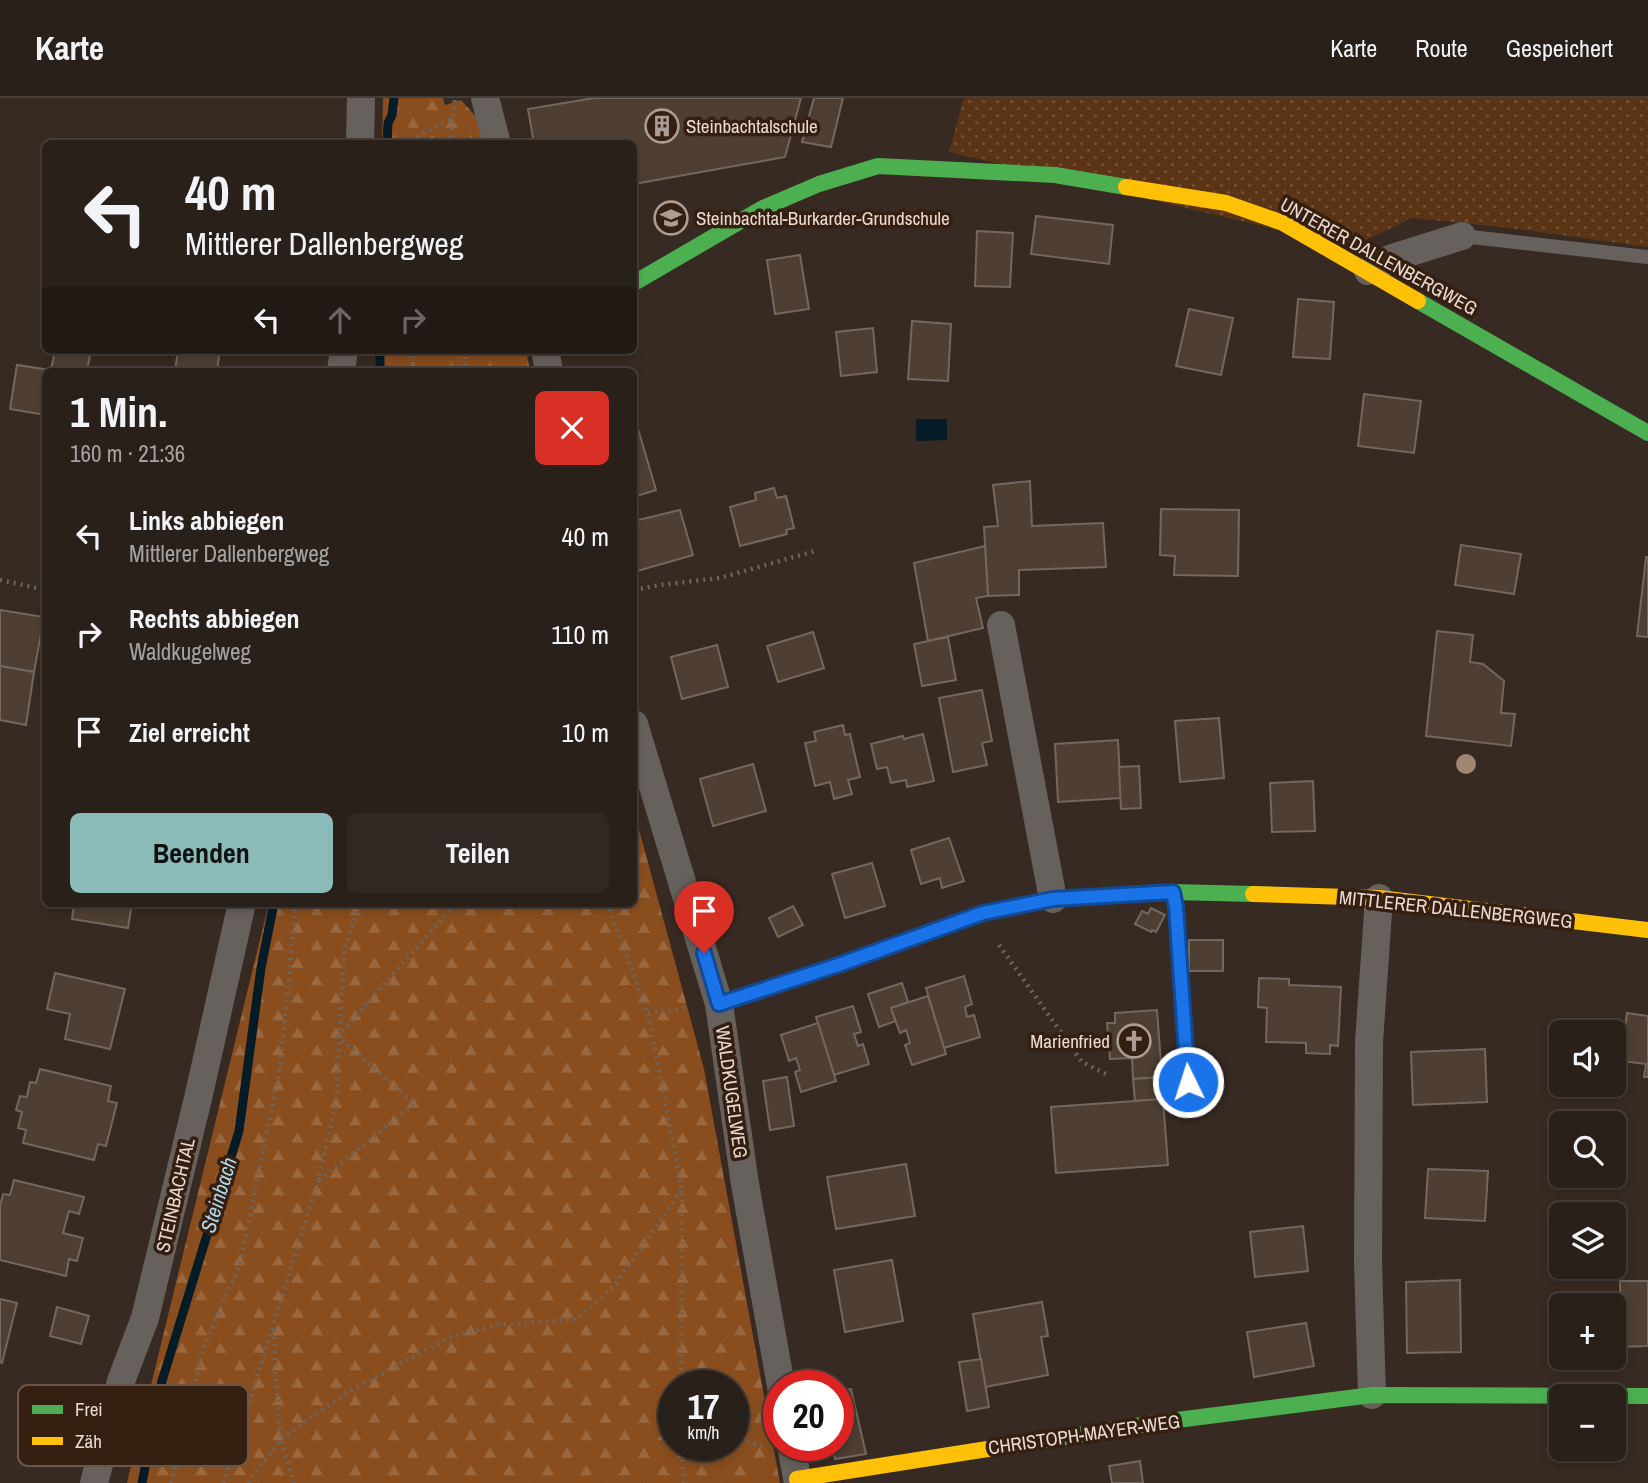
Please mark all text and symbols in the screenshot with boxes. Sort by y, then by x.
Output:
text: Karte [35,26,104,70]
text: Karte [1330,32,1377,64]
text: Route [1415,32,1468,64]
text: Gespeichert [1506,32,1613,64]
building icon: Steinbachtalschule [643,107,681,145]
place label: Steinbachtalschule [686,113,818,139]
text: 40 m [185,159,277,225]
icon: left [70,168,161,259]
street label: UNTERER DALLENBERGWEG [1276,191,1482,321]
school or university icon: Steinbachtal-Burkarder-Grundschule [652,199,690,237]
place label: Steinbachtal-Burkarder-Grundschule [696,205,950,231]
text: Mittlerer Dallenbergweg [185,222,464,265]
icon: left [248,301,286,339]
icon: ahead [321,301,359,339]
icon: right [394,301,432,339]
text: 1 Min. [70,384,168,440]
button: close [535,391,609,465]
text: 160 m · 21:36 [70,438,185,469]
text: Links abbiegen [129,503,284,538]
icon: left [70,517,108,555]
text: 40 m [562,519,609,554]
text: Mittlerer Dallenbergweg [129,538,329,569]
text: Rechts abbiegen [129,601,300,636]
icon: right [70,615,108,653]
text: 110 m [551,617,609,652]
text: Waldkugelweg [129,636,251,667]
icon: arrive [70,713,108,751]
text: Ziel erreicht [129,715,250,750]
text: 10 m [562,715,609,750]
button: Beenden [70,813,333,893]
button: Teilen [347,813,609,893]
pin [674,881,734,953]
street label: MITTLERER DALLENBERGWEG [1338,884,1574,934]
icon: arrive [685,892,723,930]
map controls [1549,1020,1626,1461]
button: sound [1549,1020,1626,1097]
church icon: Marienfried [1115,1022,1153,1060]
street label: WALDKUGELWEG [710,1024,754,1160]
place label: Marienfried [1030,1028,1110,1054]
position arrow [1151,1045,1225,1119]
button: search [1549,1111,1626,1188]
street label: STEINBACHTAL [149,1135,201,1255]
water label: Steinbach [193,1154,244,1236]
button: layers [1549,1202,1626,1279]
button: + [1549,1293,1626,1370]
speed limit sign: 20 [763,1370,854,1461]
text: 17 [688,1383,719,1430]
button: − [1549,1384,1626,1461]
legend [18,1385,248,1466]
text: Frei [75,1396,103,1422]
street label: CHRISTOPH-MAYER-WEG [986,1408,1182,1460]
text: km/h [688,1420,720,1445]
text: Zäh [75,1428,102,1454]

